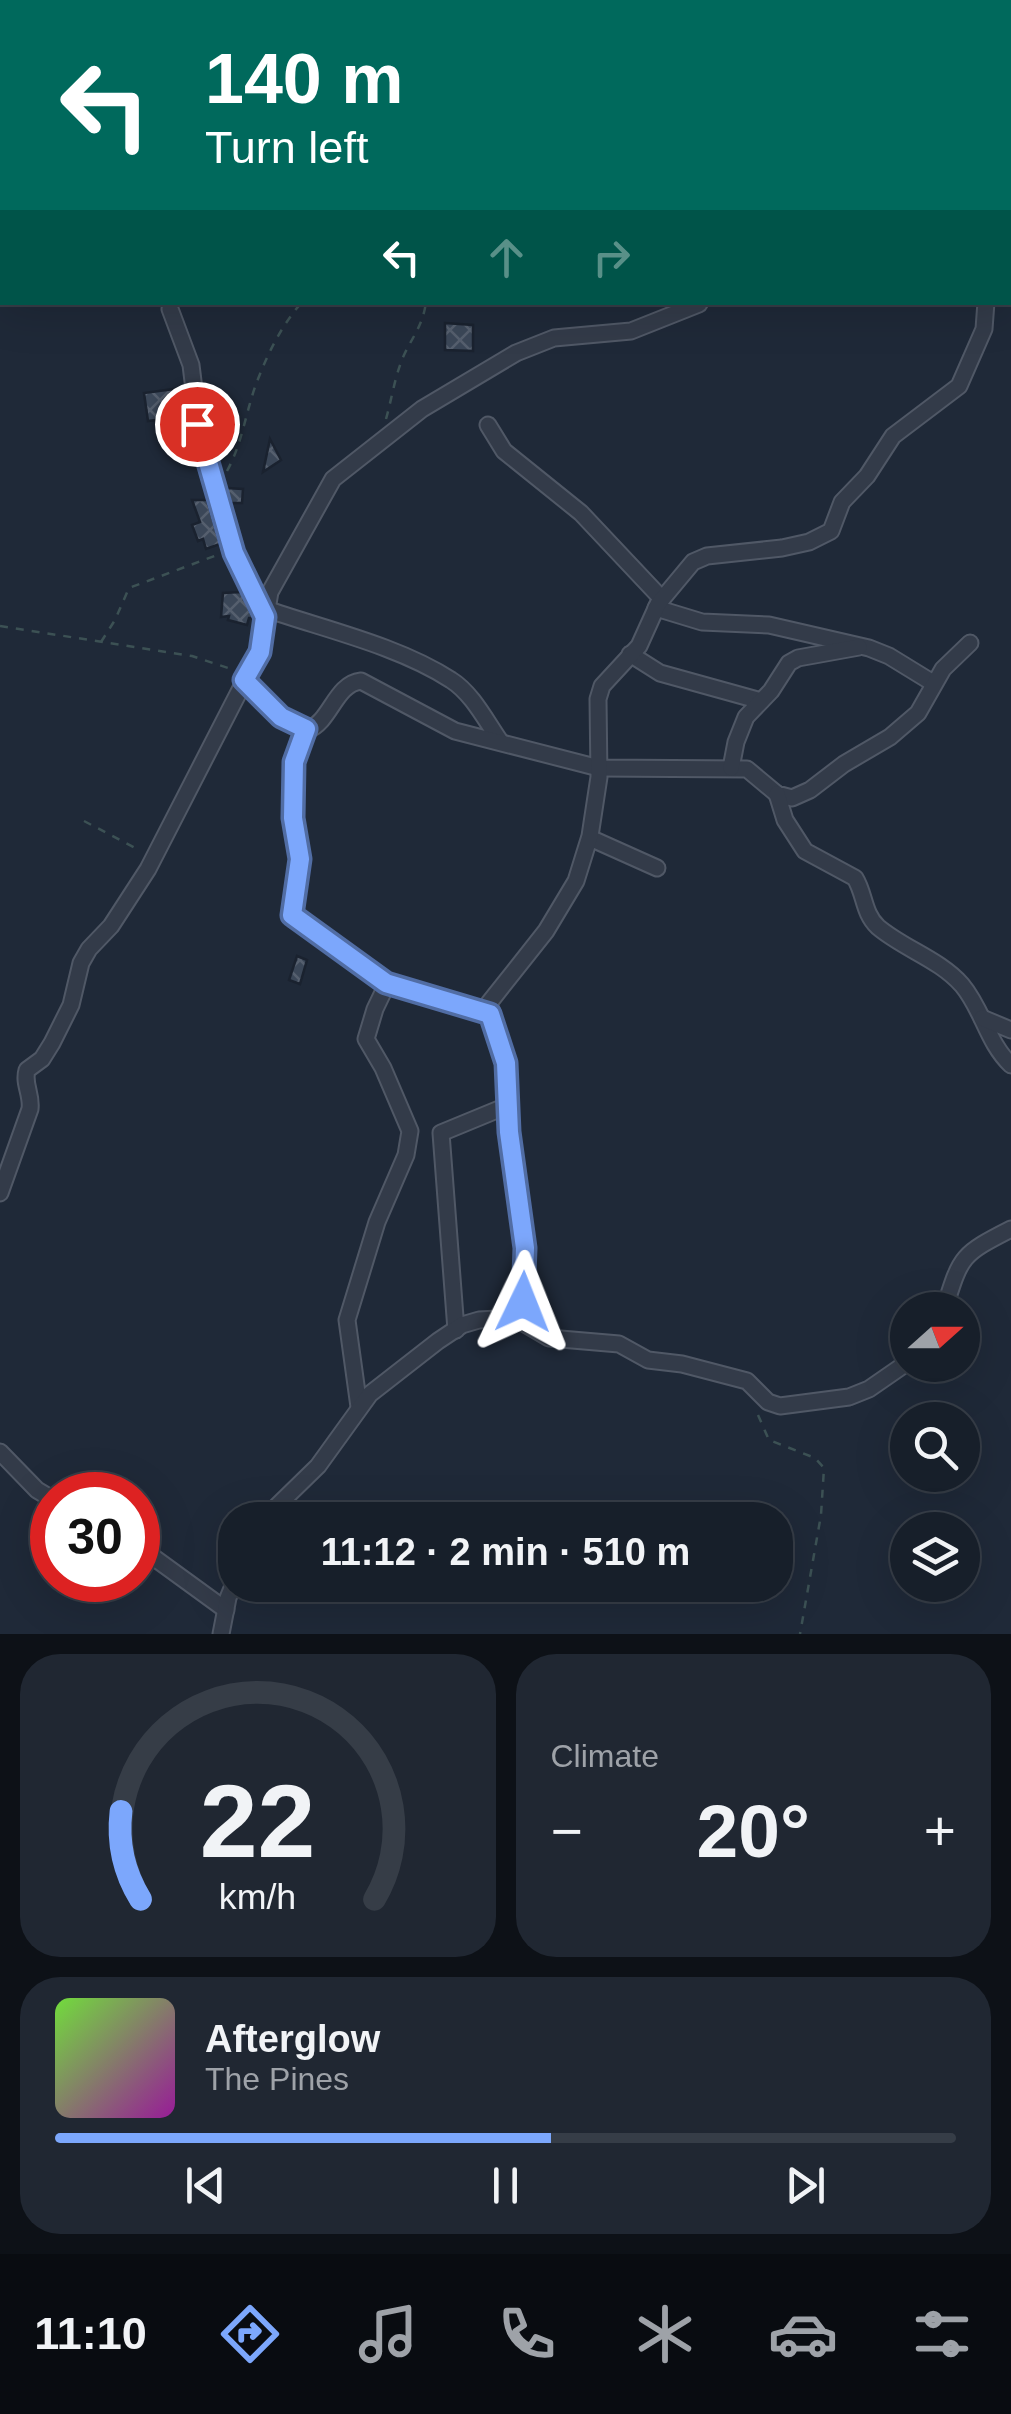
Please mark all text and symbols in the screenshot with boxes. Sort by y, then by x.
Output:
icon: left [40,40,170,170]
text: 140 m [205,40,403,118]
text: Turn left [205,122,368,173]
icon: left [374,230,429,285]
icon: ahead [479,230,534,285]
icon: right [584,230,639,285]
pin [155,382,240,467]
icon: arrive [170,397,225,452]
position arrow [471,1250,575,1354]
north arrow [890,1292,980,1382]
map controls [890,1292,980,1602]
button: search [890,1402,980,1492]
speed limit sign: 30 [30,1472,160,1602]
button: layers [890,1512,980,1602]
text: 11:12 · 2 min · 510 m [321,1531,690,1573]
text: Climate [551,1738,659,1774]
text: 22 [200,1763,316,1879]
text: 20° [697,1789,810,1873]
text: − [551,1800,583,1862]
text: + [924,1800,956,1862]
text: km/h [219,1877,296,1917]
text: Afterglow [205,2018,380,2060]
text: The Pines [205,2061,349,2097]
icon: previous [178,2158,233,2213]
icon: pause [478,2158,533,2213]
icon: next [778,2158,833,2213]
icon: directions [215,2299,285,2369]
icon: music [353,2299,423,2369]
icon: phone [492,2299,562,2369]
icon: climate [630,2299,700,2369]
icon: car [768,2299,838,2369]
icon: filters [907,2299,977,2369]
text: 11:10 [34,2308,147,2359]

